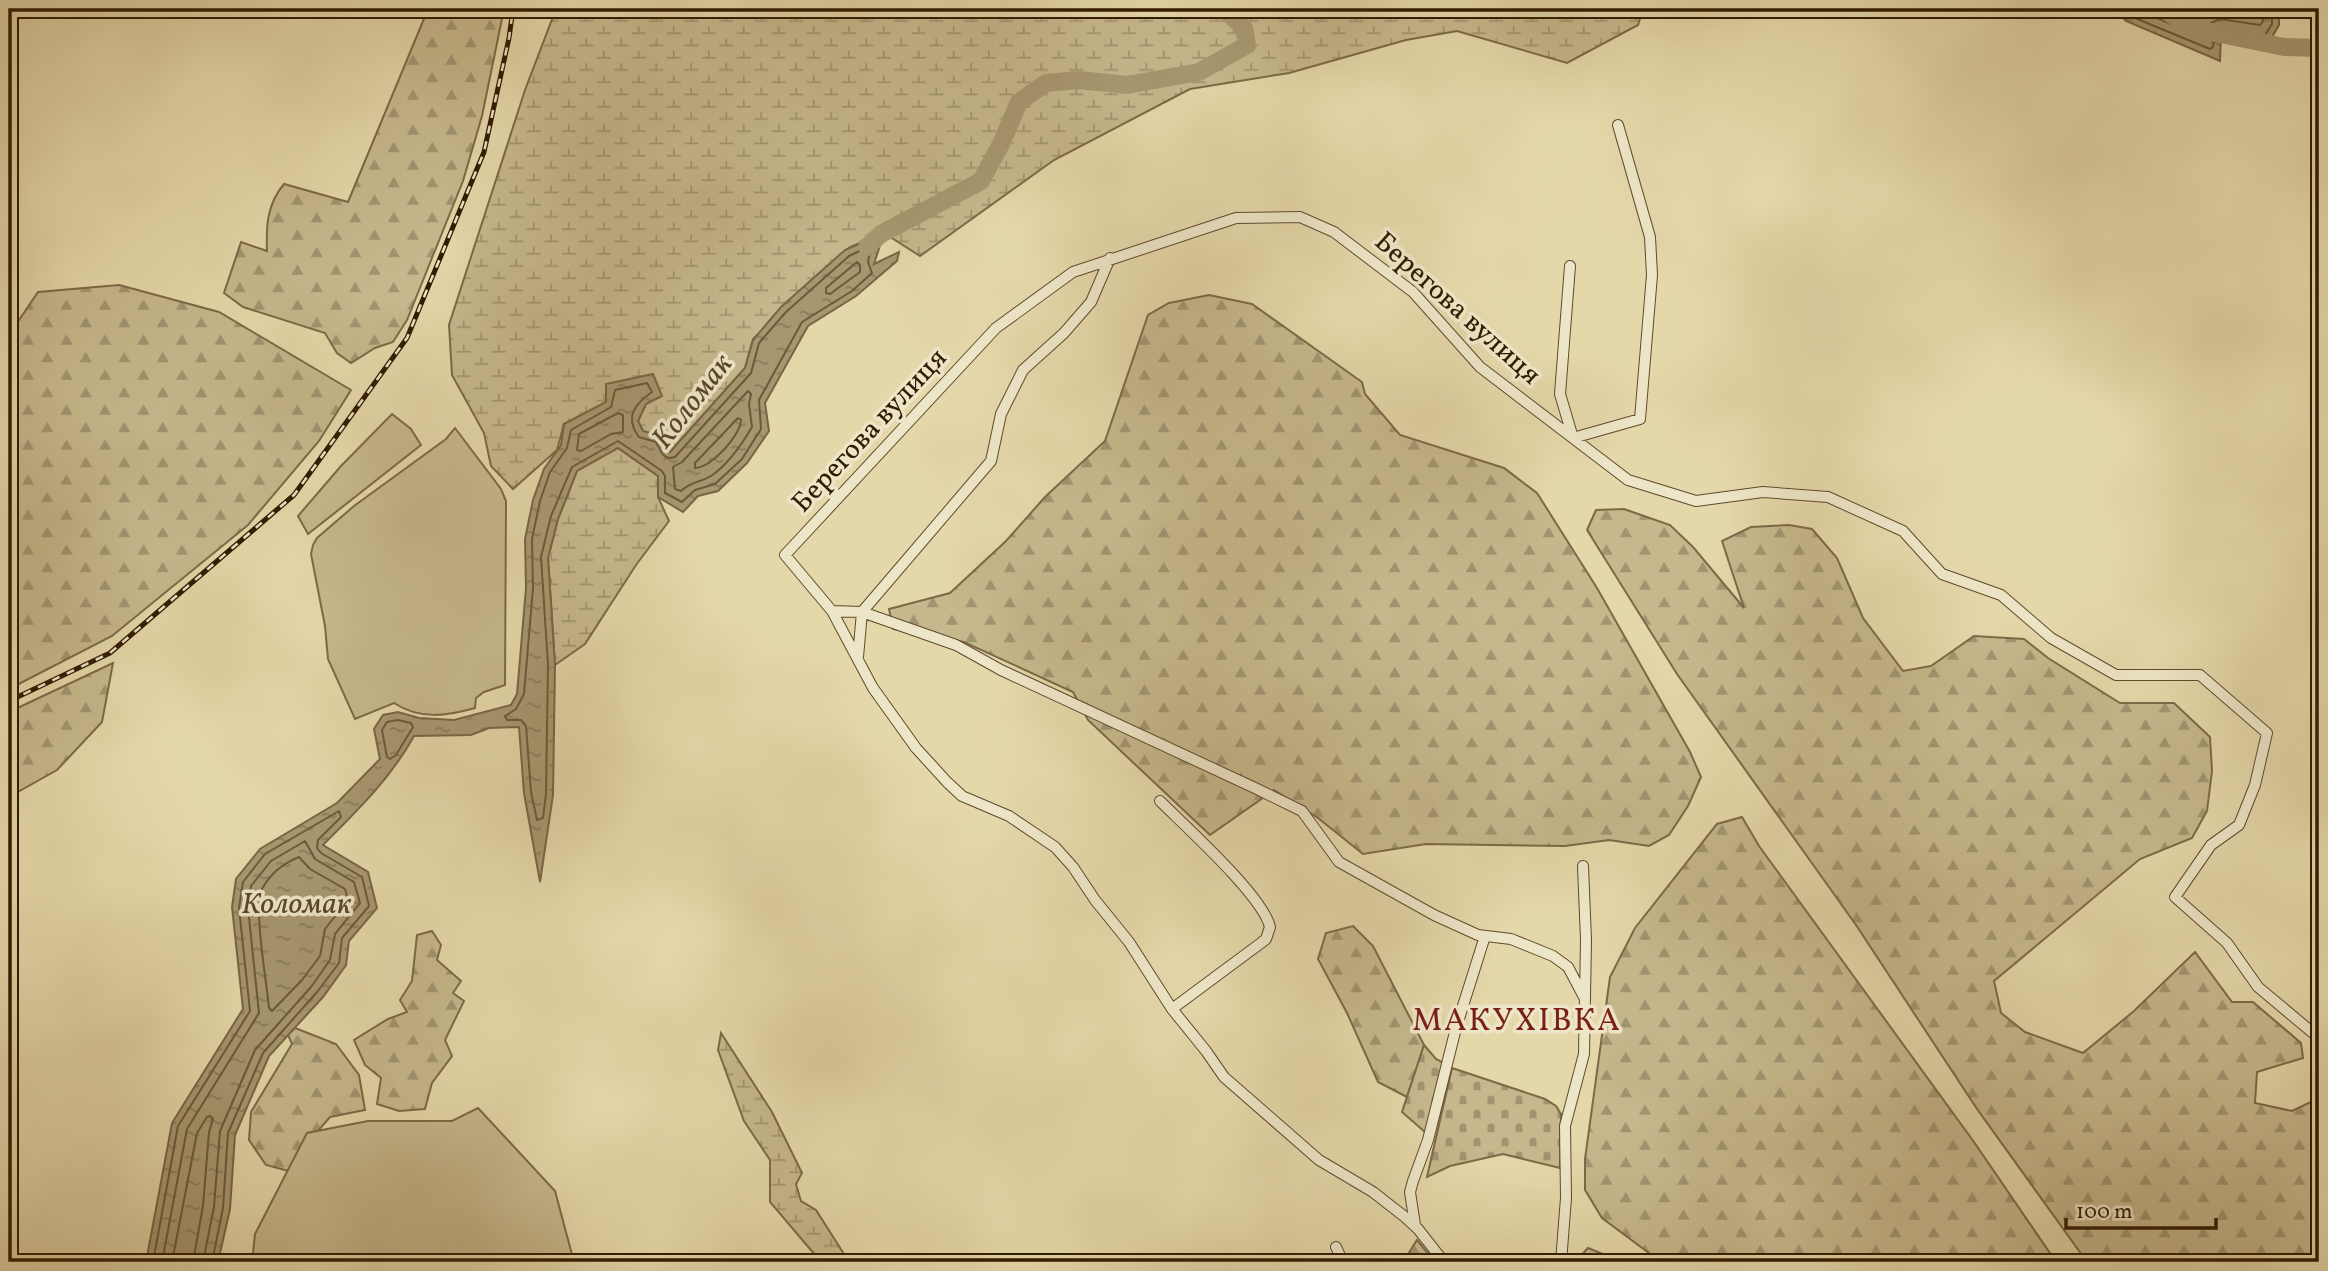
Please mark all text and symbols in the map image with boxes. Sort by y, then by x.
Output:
street label: Берегова вулиця [1365,224,1549,394]
street label: Берегова вулиця [783,340,957,522]
water label: Коломак [643,345,744,458]
water label: Коломак [241,884,352,926]
district label: МАКУХІВКА [1412,1000,1622,1044]
scale bar [2066,1187,2216,1231]
text: 100 m [2076,1198,2133,1227]

